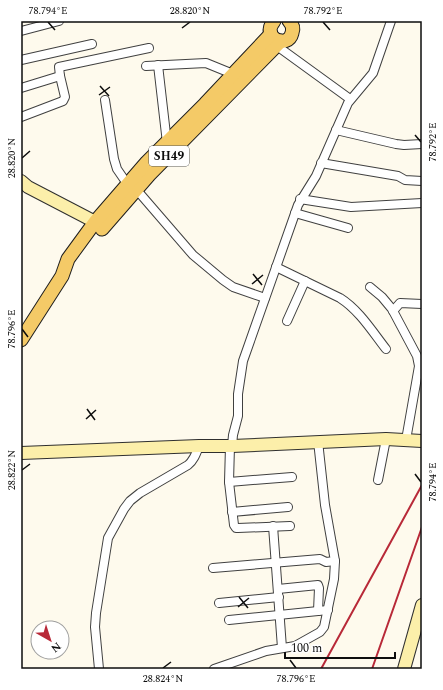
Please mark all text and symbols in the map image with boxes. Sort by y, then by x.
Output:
text: 78.794°E [28,3,68,19]
text: 28.820°N [170,3,210,19]
text: 78.792°E [303,3,343,19]
text: 78.792°E [425,122,441,162]
text: 28.820°N [4,138,20,178]
road number: SH49 [149,146,189,166]
text: 78.796°E [4,309,20,349]
text: 28.822°N [4,450,20,490]
text: 78.794°E [425,462,441,502]
north arrow [30,620,70,660]
scale bar [285,634,395,660]
text: N [47,638,65,657]
text: 100 m [291,639,322,658]
text: 28.824°N [143,671,183,687]
text: 78.796°E [276,671,316,687]

